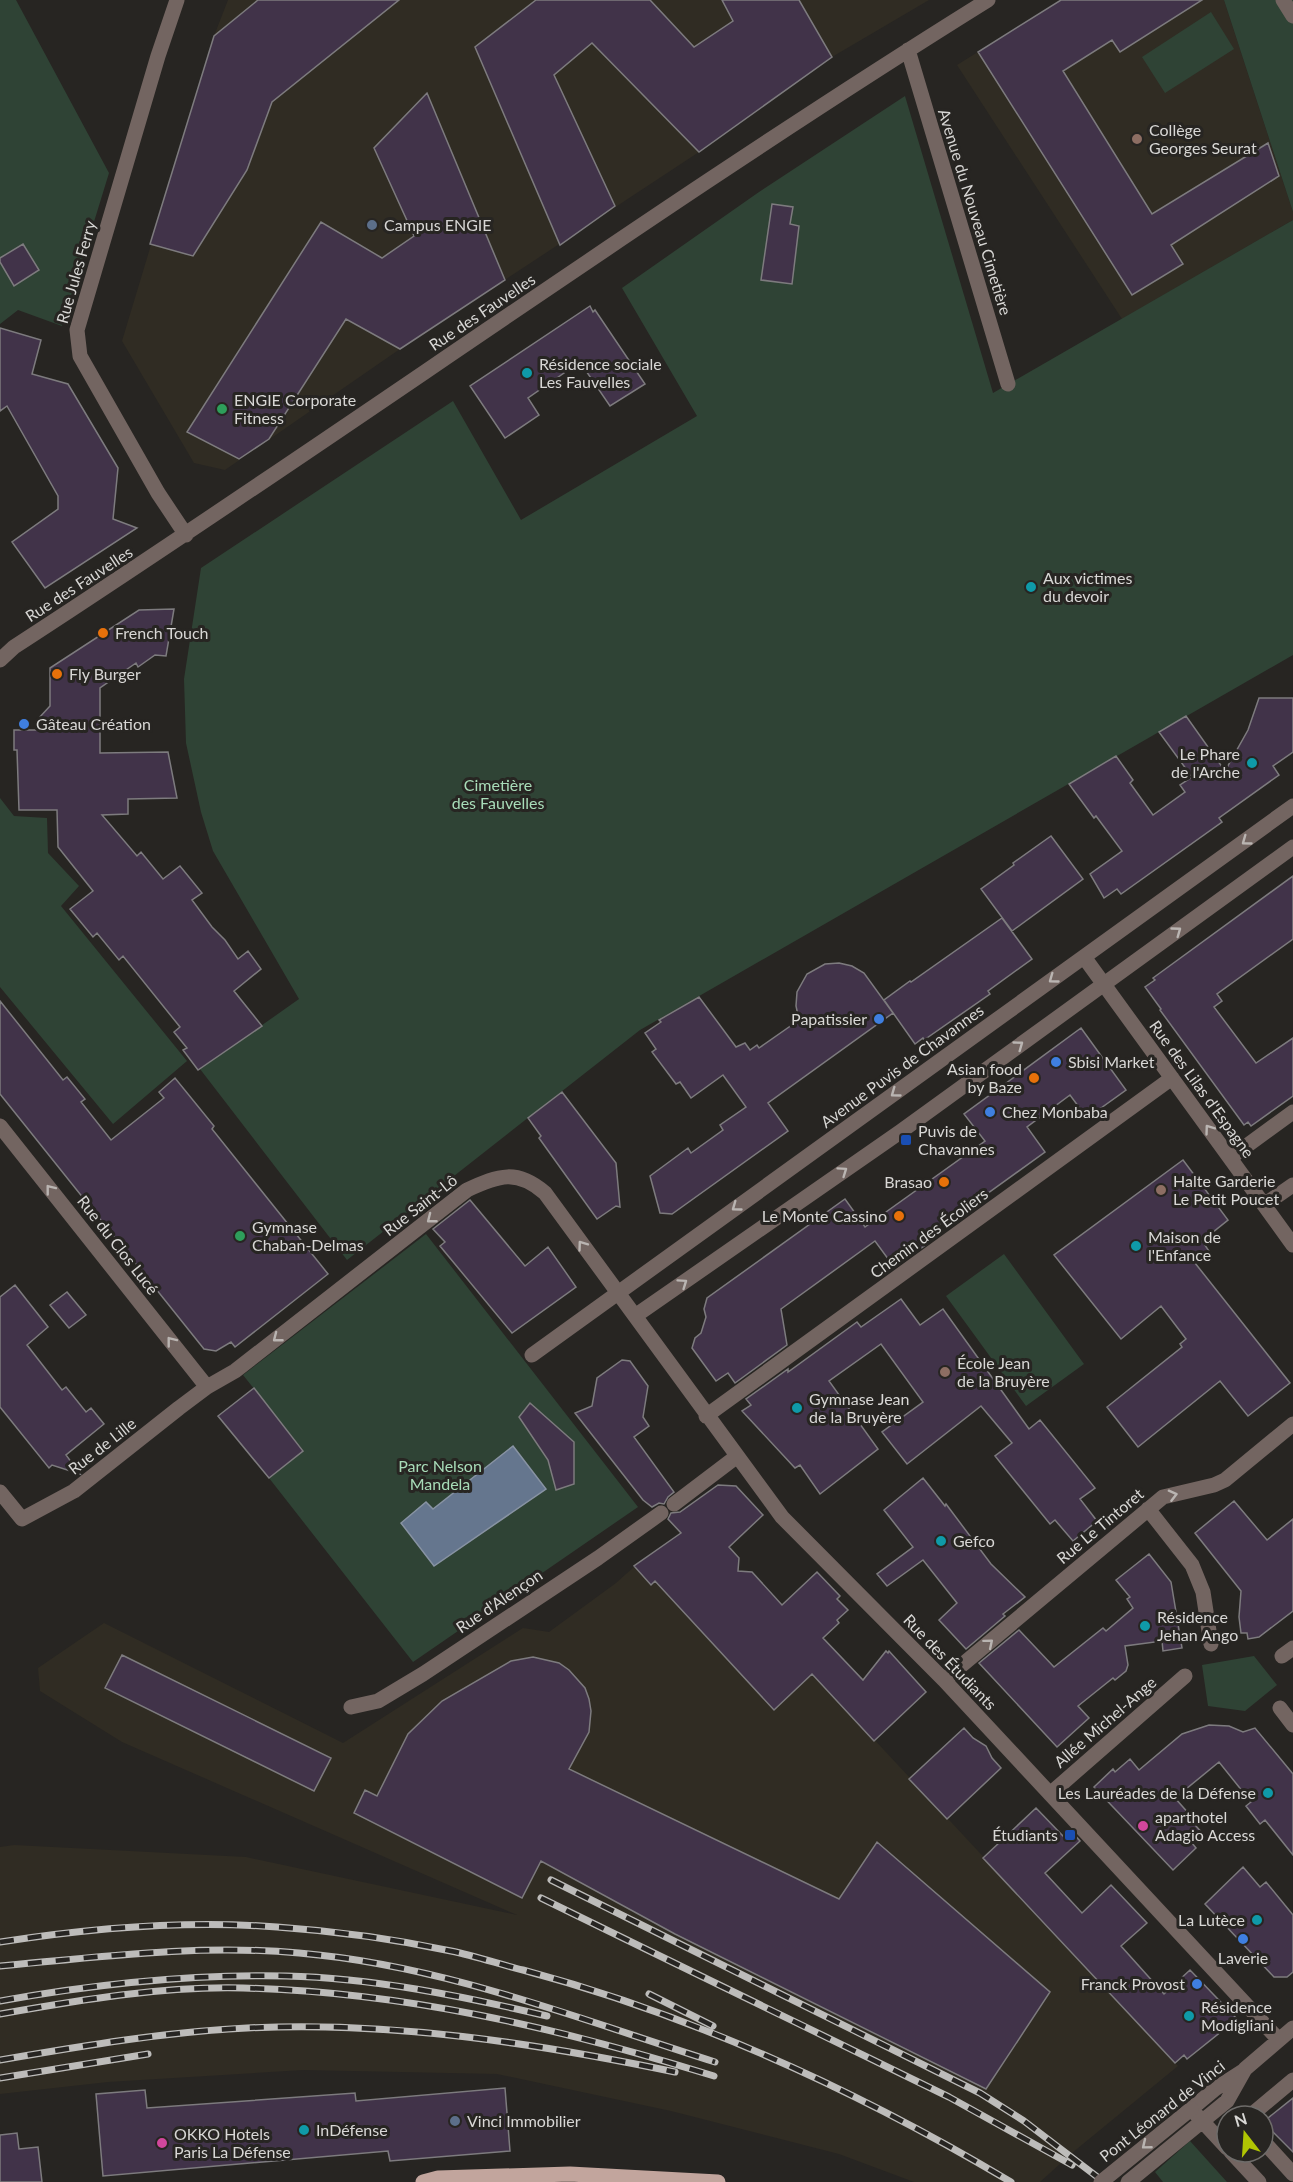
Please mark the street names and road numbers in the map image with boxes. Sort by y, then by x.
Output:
street label: Avenue du Nouveau Cimetière [935,106,1016,317]
street label: Rue Jules Ferry [52,218,99,325]
street label: Rue des Fauvelles [425,269,538,354]
street label: Rue des Fauvelles [22,542,136,625]
street label: Avenue Puvis de Chavannes [817,1000,987,1131]
street label: Rue des Lilas d'Espagne [1146,1016,1259,1161]
street label: Rue Saint-Lô [379,1170,461,1239]
street label: Chemin des Écoliers [866,1184,991,1282]
street label: Rue du Clos Lucé [74,1191,163,1298]
street label: Rue de Lille [64,1413,139,1478]
street label: Rue Le Tintoret [1052,1484,1147,1567]
street label: Rue d'Alençon [452,1565,545,1636]
street label: Rue des Étudiants [900,1610,1001,1713]
street label: Allée Michel-Ange [1050,1672,1160,1771]
street label: Pont Léonard de Vinci [1095,2056,1228,2165]

